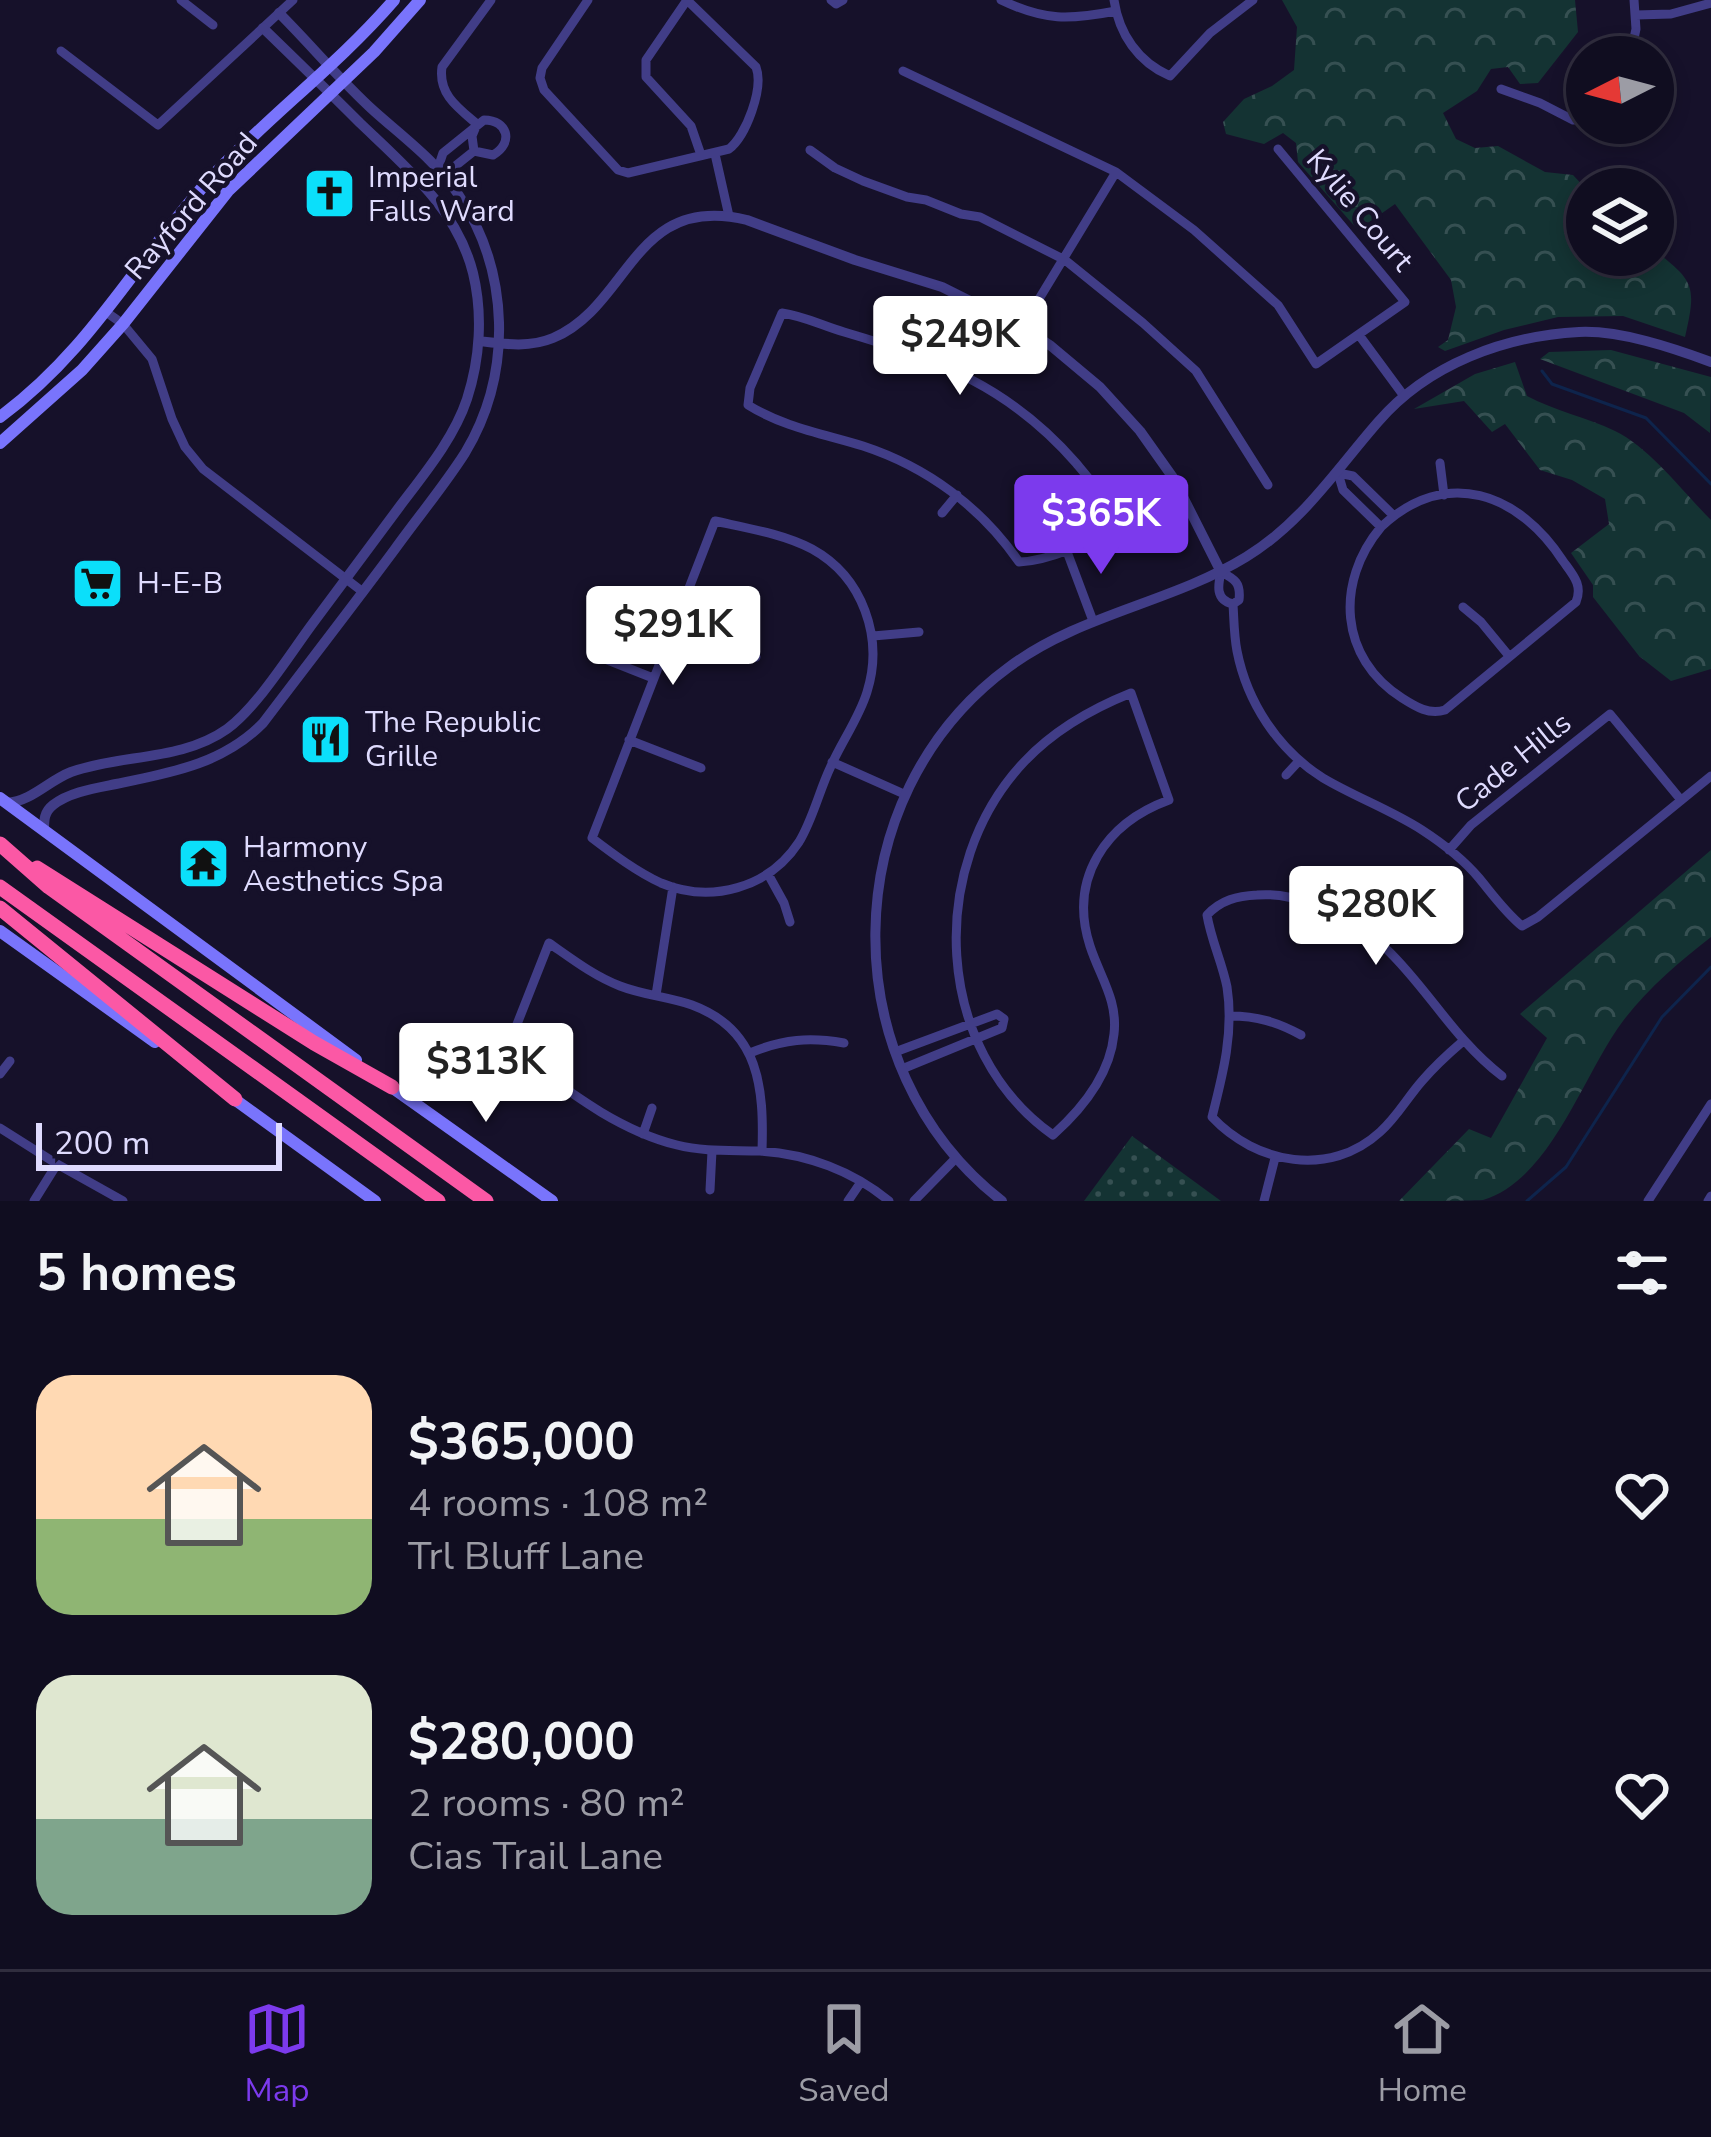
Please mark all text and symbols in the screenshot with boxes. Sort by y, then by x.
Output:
north arrow [1566,36,1674,144]
map controls [1566,36,1674,276]
street label: Rayford Road [116,124,267,289]
street label: Kylie Court [1296,141,1423,280]
place label: Imperial Falls Ward [368,157,515,232]
church icon: Imperial Falls Ward [301,166,357,222]
button: layers [1566,168,1674,276]
pin: $249K [876,296,1044,398]
text: $249K [900,308,1020,361]
pin: $365K [1017,475,1185,577]
text: $365K [1041,487,1161,540]
supermarket icon: H-E-B [70,555,126,611]
place label: H-E-B [137,563,223,604]
pin: $291K [589,586,757,688]
text: $291K [613,598,733,651]
place label: The Republic Grille [365,702,541,777]
street label: Cade Hills [1447,703,1580,822]
restaurant icon: The Republic Grille [298,711,354,767]
place label: Harmony Aesthetics Spa [243,827,444,902]
temple icon: Harmony Aesthetics Spa [176,836,232,892]
pin: $280K [1292,866,1460,968]
text: $280K [1316,878,1436,931]
pin: $313K [402,1023,570,1125]
text: $313K [426,1035,546,1088]
scale bar [36,1117,282,1170]
text: 200 m [54,1121,150,1166]
text: 5 homes [36,1238,237,1308]
icon: filters [1609,1240,1675,1306]
text: $365,000 [408,1407,635,1477]
icon: home [132,1423,276,1567]
icon: heart [1609,1462,1675,1528]
text: 4 rooms · 108 m² [408,1477,708,1530]
text: Trl Bluff Lane [408,1530,644,1583]
text: $280,000 [408,1707,635,1777]
icon: home [132,1723,276,1867]
icon: heart [1609,1762,1675,1828]
text: 2 rooms · 80 m² [408,1777,685,1830]
text: Cias Trail Lane [408,1830,663,1883]
tab: Map [244,1996,310,2113]
tab: Saved [798,1996,889,2113]
tab: Home [1378,1996,1467,2113]

